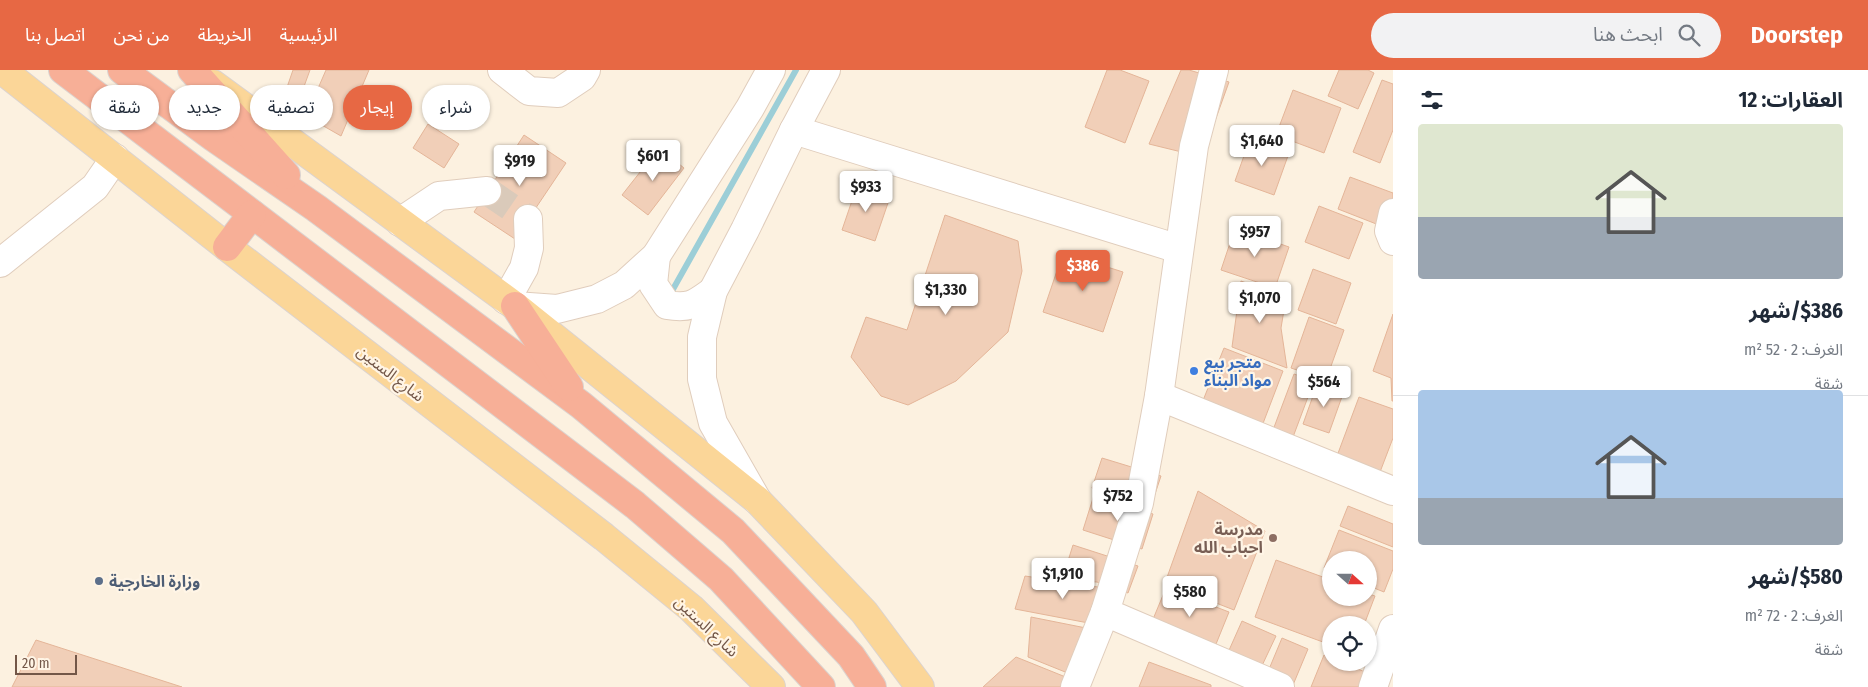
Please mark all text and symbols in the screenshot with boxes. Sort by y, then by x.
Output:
search box [1371,13,1721,58]
icon: search [1675,21,1703,49]
text: Doorstep [1751,21,1843,49]
text: ابحث هنا [1593,23,1663,46]
text: اتصل بنا [25,24,85,46]
text: من نحن [113,24,170,46]
text: الخريطة [198,24,252,46]
text: الرئيسية [280,24,337,46]
chip: شقة [91,85,159,130]
chip: جديد [169,85,240,130]
chip: تصفية [250,85,333,130]
chip: إيجار [343,85,412,130]
chip: شراء [422,85,490,130]
icon: filters [1418,86,1446,114]
text: العقارات: 12 [1739,87,1843,113]
pin: $1,640 [1221,124,1303,167]
text: $1,640 [1241,131,1283,150]
pin: $601 [623,140,683,182]
pin: $919 [490,144,550,187]
text: $601 [637,146,669,165]
text: $919 [505,151,535,170]
icon: home [1586,157,1676,247]
pin: $933 [836,170,896,213]
text: $933 [851,177,881,196]
pin: $957 [1225,216,1285,258]
text: $957 [1240,222,1270,241]
pin: $386 [1053,250,1113,292]
text: $386 [1067,256,1099,275]
pin: $1,330 [905,274,987,316]
text: $1,330 [925,280,967,299]
pin: $1,070 [1219,282,1301,324]
text: $1,070 [1239,288,1281,307]
text: $386/شهر [1749,298,1843,324]
text: الغرف: 2 · 52 m² [1744,340,1843,359]
street label: شارع الستين [351,341,428,408]
place label: متجر بيع مواد البناء [1204,353,1272,390]
marker: متجر بيع مواد البناء [1188,365,1200,377]
pin: $564 [1294,366,1354,408]
text: $564 [1308,372,1340,391]
text: شقة [1815,374,1843,393]
icon: home [1586,422,1676,512]
pin: $752 [1088,480,1148,522]
text: $752 [1103,486,1133,505]
place label: مدرسة احباب الله [1194,520,1263,557]
marker: مدرسة احباب الله [1267,532,1279,544]
north arrow [1322,551,1378,606]
map controls [1322,551,1377,671]
pin: $1,910 [1022,558,1104,600]
text: $1,910 [1043,564,1083,583]
text: $580/شهر [1748,564,1843,590]
place label: وزارة الخارجية [109,572,200,591]
marker: وزارة الخارجية [93,575,105,587]
pin: $580 [1160,576,1220,618]
text: $580 [1173,582,1207,601]
street label: شارع الستين [669,592,742,663]
text: الغرف: 2 · 72 m² [1745,606,1843,625]
button: locate [1322,616,1377,671]
text: شقة [1815,640,1843,659]
scale bar [15,652,78,675]
text: 20 m [22,655,50,672]

